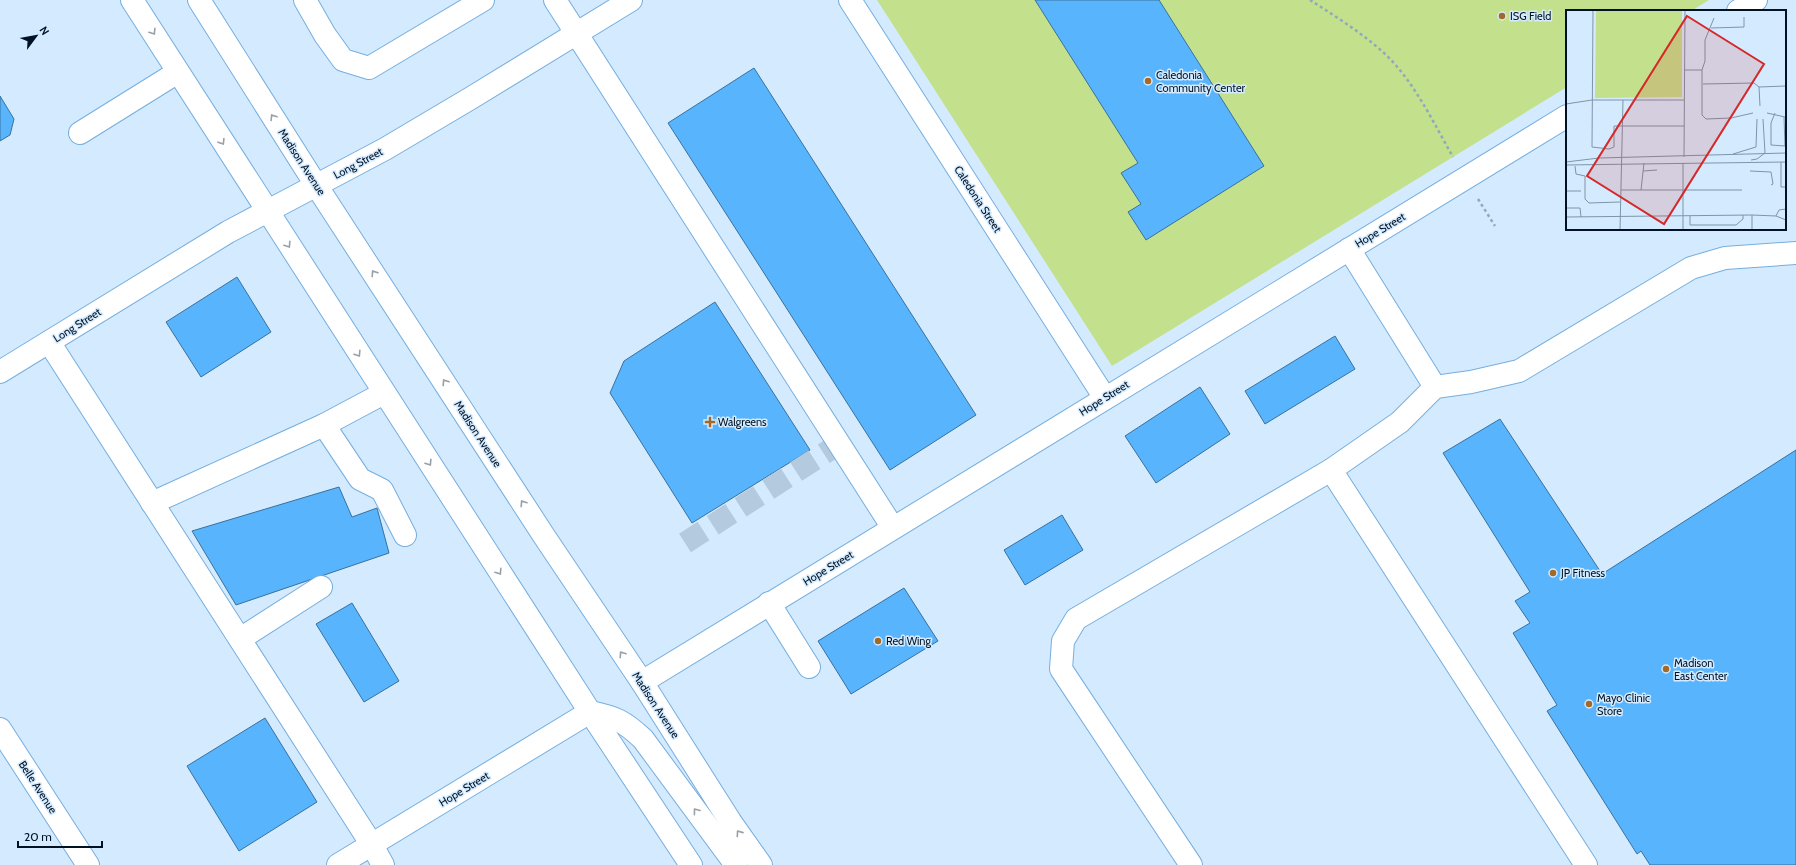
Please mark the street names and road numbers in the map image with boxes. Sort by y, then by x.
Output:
street label: Madison Avenue [275,126,329,198]
street label: Long Street [331,144,385,182]
street label: Caledonia Street [951,163,1005,235]
street label: Hope Street [1352,209,1408,250]
street label: Long Street [50,305,104,345]
street label: Hope Street [1076,377,1132,419]
street label: Madison Avenue [451,398,505,470]
street label: Hope Street [800,547,856,588]
street label: Madison Avenue [629,669,683,741]
street label: Belle Avenue [16,758,60,816]
street label: Hope Street [436,768,492,809]

